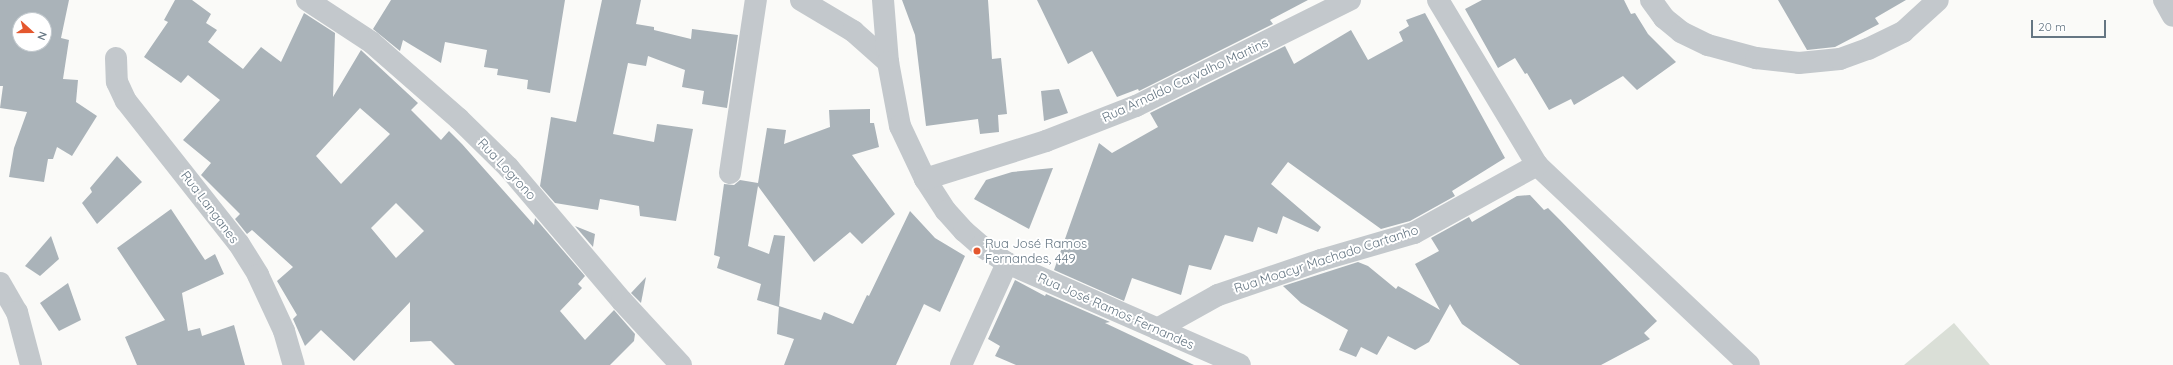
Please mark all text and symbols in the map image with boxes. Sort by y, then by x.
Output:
north arrow [12,12,52,52]
scale bar [2033,12,2108,38]
text: 20 m [2038,19,2066,34]
text: N [34,30,50,42]
street label: Rua Arnaldo Carvalho Martins [1100,35,1270,125]
street label: Rua Logrono [475,135,539,203]
street label: Rua Langanes [178,168,242,246]
street label: Rua Moacyr Machado Cartanho [1232,222,1420,296]
place label: Rua José Ramos Fernandes, 449 [985,236,1087,267]
marker: Rua José Ramos Fernandes, 449 [972,246,982,256]
street label: Rua José Ramos Fernandes [1035,269,1197,353]

